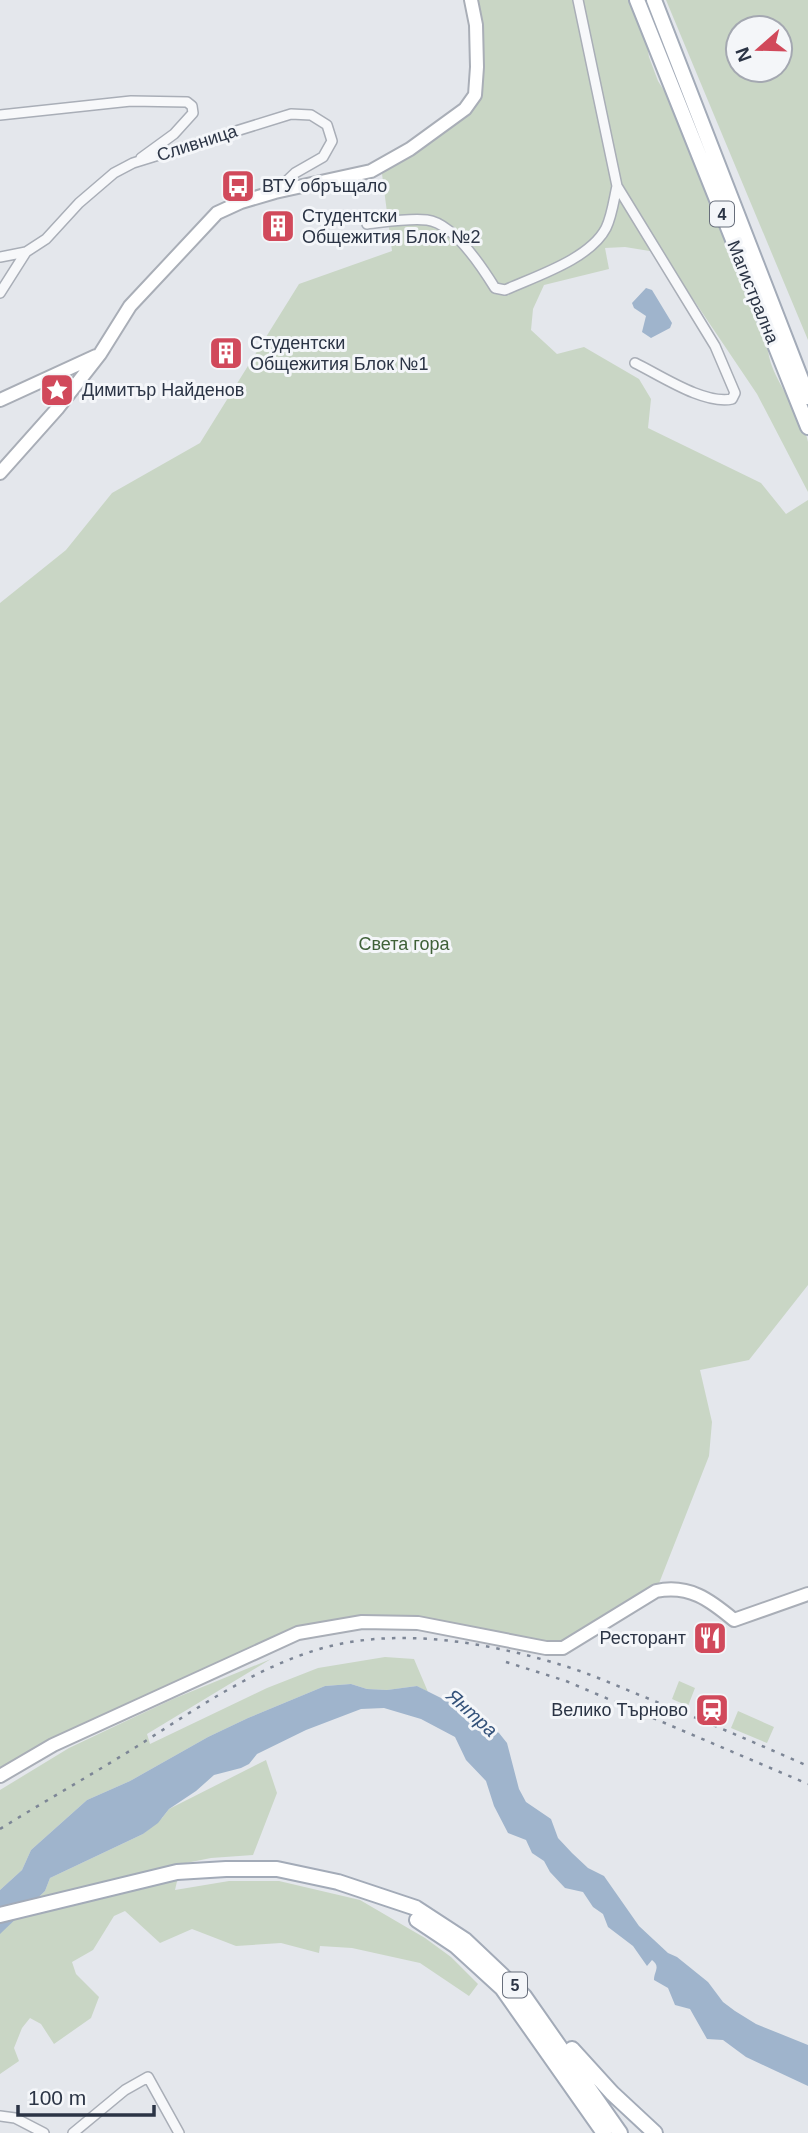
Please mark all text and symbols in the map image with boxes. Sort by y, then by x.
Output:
north arrow [724,14,794,84]
text: N [731,45,756,65]
street label: Сливница [154,120,241,165]
bus stop icon: ВТУ обръщало [219,167,257,205]
place label: ВТУ обръщало [262,176,387,196]
road number: 4 [710,202,734,227]
place label: Студентски Общежития Блок №2 [302,206,480,247]
building icon: Студентски Общежития Блок №2 [259,207,297,245]
street label: Магистрална [723,237,783,347]
place label: Студентски Общежития Блок №1 [250,333,428,374]
building icon: Студентски Общежития Блок №1 [207,334,245,372]
place icon: Димитър Найденов [38,371,76,409]
place label: Димитър Найденов [82,380,244,400]
park label: Света гора [358,934,451,954]
restaurant icon: Ресторант [691,1619,729,1657]
place label: Ресторант [600,1628,686,1648]
water label: Янтра [442,1684,501,1741]
station icon: Велико Търново [693,1691,731,1729]
place label: Велико Търново [551,1700,688,1720]
road number: 5 [503,1972,527,1997]
scale bar [18,2074,154,2118]
text: 100 m [28,2086,86,2109]

